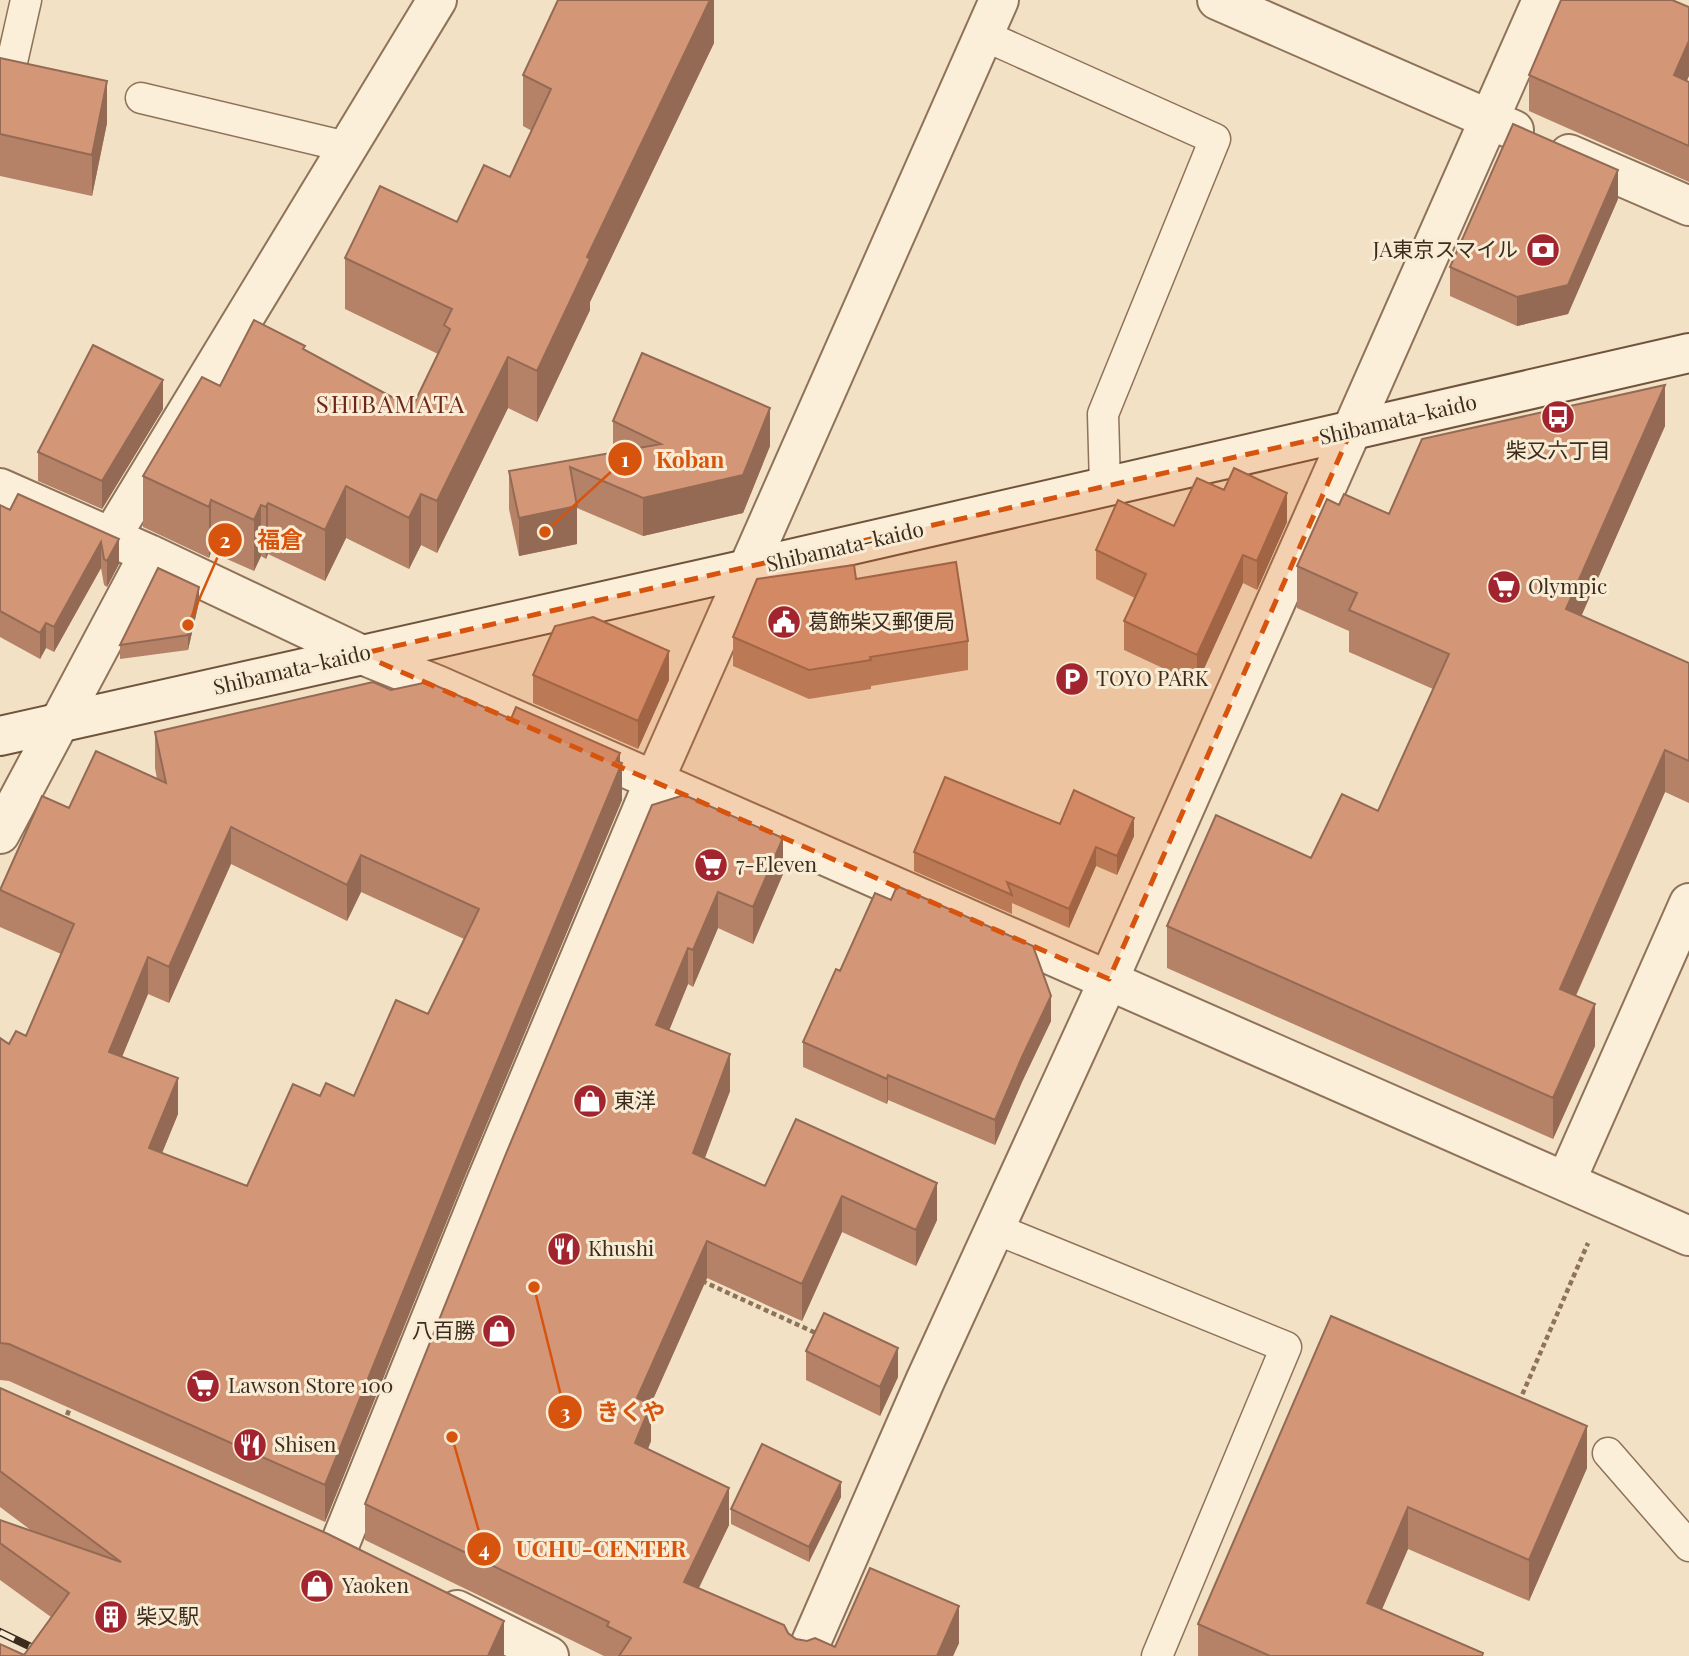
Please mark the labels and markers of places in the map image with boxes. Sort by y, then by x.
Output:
bank icon: JA東京スマイル [1524,231,1562,269]
place label: JA東京スマイル [1372,234,1518,262]
bus stop icon: 柴又六丁目 [1539,398,1577,436]
place label: 柴又六丁目 [1506,435,1611,463]
callout: Koban [607,437,739,481]
callout: 福倉 [208,518,317,562]
supermarket icon: Olympic [1485,568,1523,606]
place label: Olympic [1528,571,1607,599]
public building icon: 葛飾柴又郵便局 [765,603,803,641]
place label: 葛飾柴又郵便局 [808,606,955,634]
parking icon: TOYO PARK [1053,660,1091,698]
place label: TOYO PARK [1096,663,1209,691]
supermarket icon: 7-Eleven [692,846,730,884]
place label: 7-Eleven [736,849,818,877]
shop icon: 東洋 [571,1082,609,1120]
place label: 東洋 [614,1085,656,1113]
restaurant icon: Khushi [545,1230,583,1268]
place label: Khushi [588,1233,654,1261]
shop icon: 八百勝 [480,1312,518,1350]
place label: 八百勝 [412,1315,475,1343]
supermarket icon: Lawson Store 100 [184,1367,222,1405]
place label: Lawson Store 100 [228,1370,393,1398]
callout: きくや [547,1390,679,1434]
restaurant icon: Shisen [231,1426,269,1464]
place label: Shisen [274,1429,337,1457]
callout: UCHU-CENTER [466,1527,700,1571]
shop icon: Yaoken [298,1567,336,1605]
place label: Yaoken [341,1570,409,1598]
building icon: 柴又駅 [92,1598,130,1636]
place label: 柴又駅 [136,1601,199,1629]

